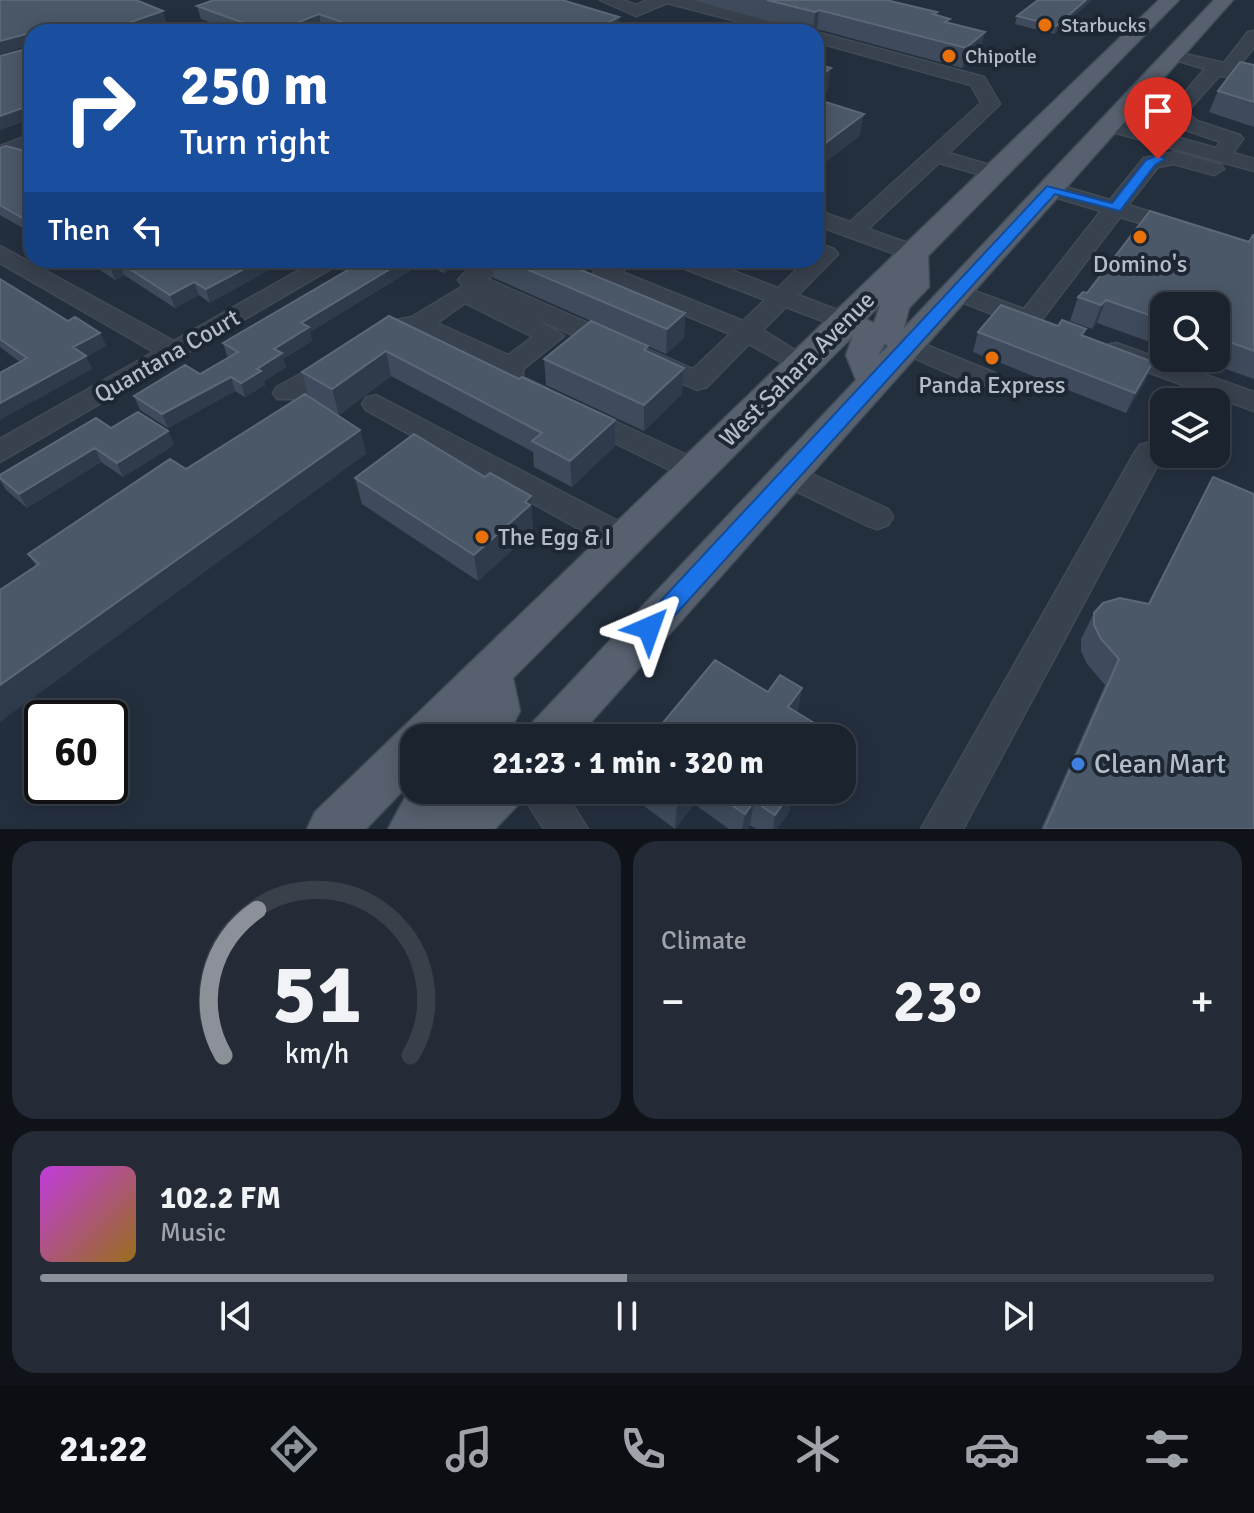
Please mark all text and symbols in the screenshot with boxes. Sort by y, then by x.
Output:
place label: Starbucks [1061,13,1147,38]
marker: Starbucks [1036,16,1054,34]
place label: Chipotle [965,44,1037,69]
marker: Chipotle [940,47,958,65]
text: 250 m [180,51,328,120]
icon: right [48,56,152,160]
pin [1124,77,1192,159]
icon: arrive [1136,89,1180,133]
text: Turn right [180,120,330,165]
icon: left [126,208,170,252]
text: Then [48,212,110,249]
marker: Domino's [1131,228,1149,246]
place label: Domino's [1093,249,1187,279]
street label: West Sahara Avenue [713,285,881,453]
map controls [1150,292,1230,468]
button: search [1150,292,1230,372]
street label: Quantana Court [89,302,245,410]
marker: Panda Express [983,349,1001,367]
place label: Panda Express [918,370,1066,400]
button: layers [1150,388,1230,468]
place label: The Egg & I [498,522,611,552]
marker: The Egg & I [473,528,491,546]
position arrow [607,586,691,670]
speed limit sign: 60 [24,700,128,804]
text: 21:23 · 1 min · 320 m [492,745,764,782]
place label: Clean Mart [1094,747,1226,781]
marker: Clean Mart [1069,755,1087,773]
text: Climate [661,925,747,957]
text: 51 [272,944,361,1046]
text: 23° [893,965,982,1039]
text: − [661,975,685,1029]
text: + [1190,975,1214,1029]
text: km/h [284,1036,349,1071]
text: 102.2 FM [160,1180,281,1217]
text: Music [160,1217,226,1249]
icon: previous [214,1294,258,1338]
icon: pause [605,1294,649,1338]
icon: next [996,1294,1040,1338]
icon: directions [266,1421,322,1477]
icon: music [441,1421,497,1477]
icon: phone [615,1421,671,1477]
icon: climate [790,1421,846,1477]
icon: car [964,1421,1020,1477]
icon: filters [1139,1421,1195,1477]
text: 21:22 [59,1427,148,1472]

